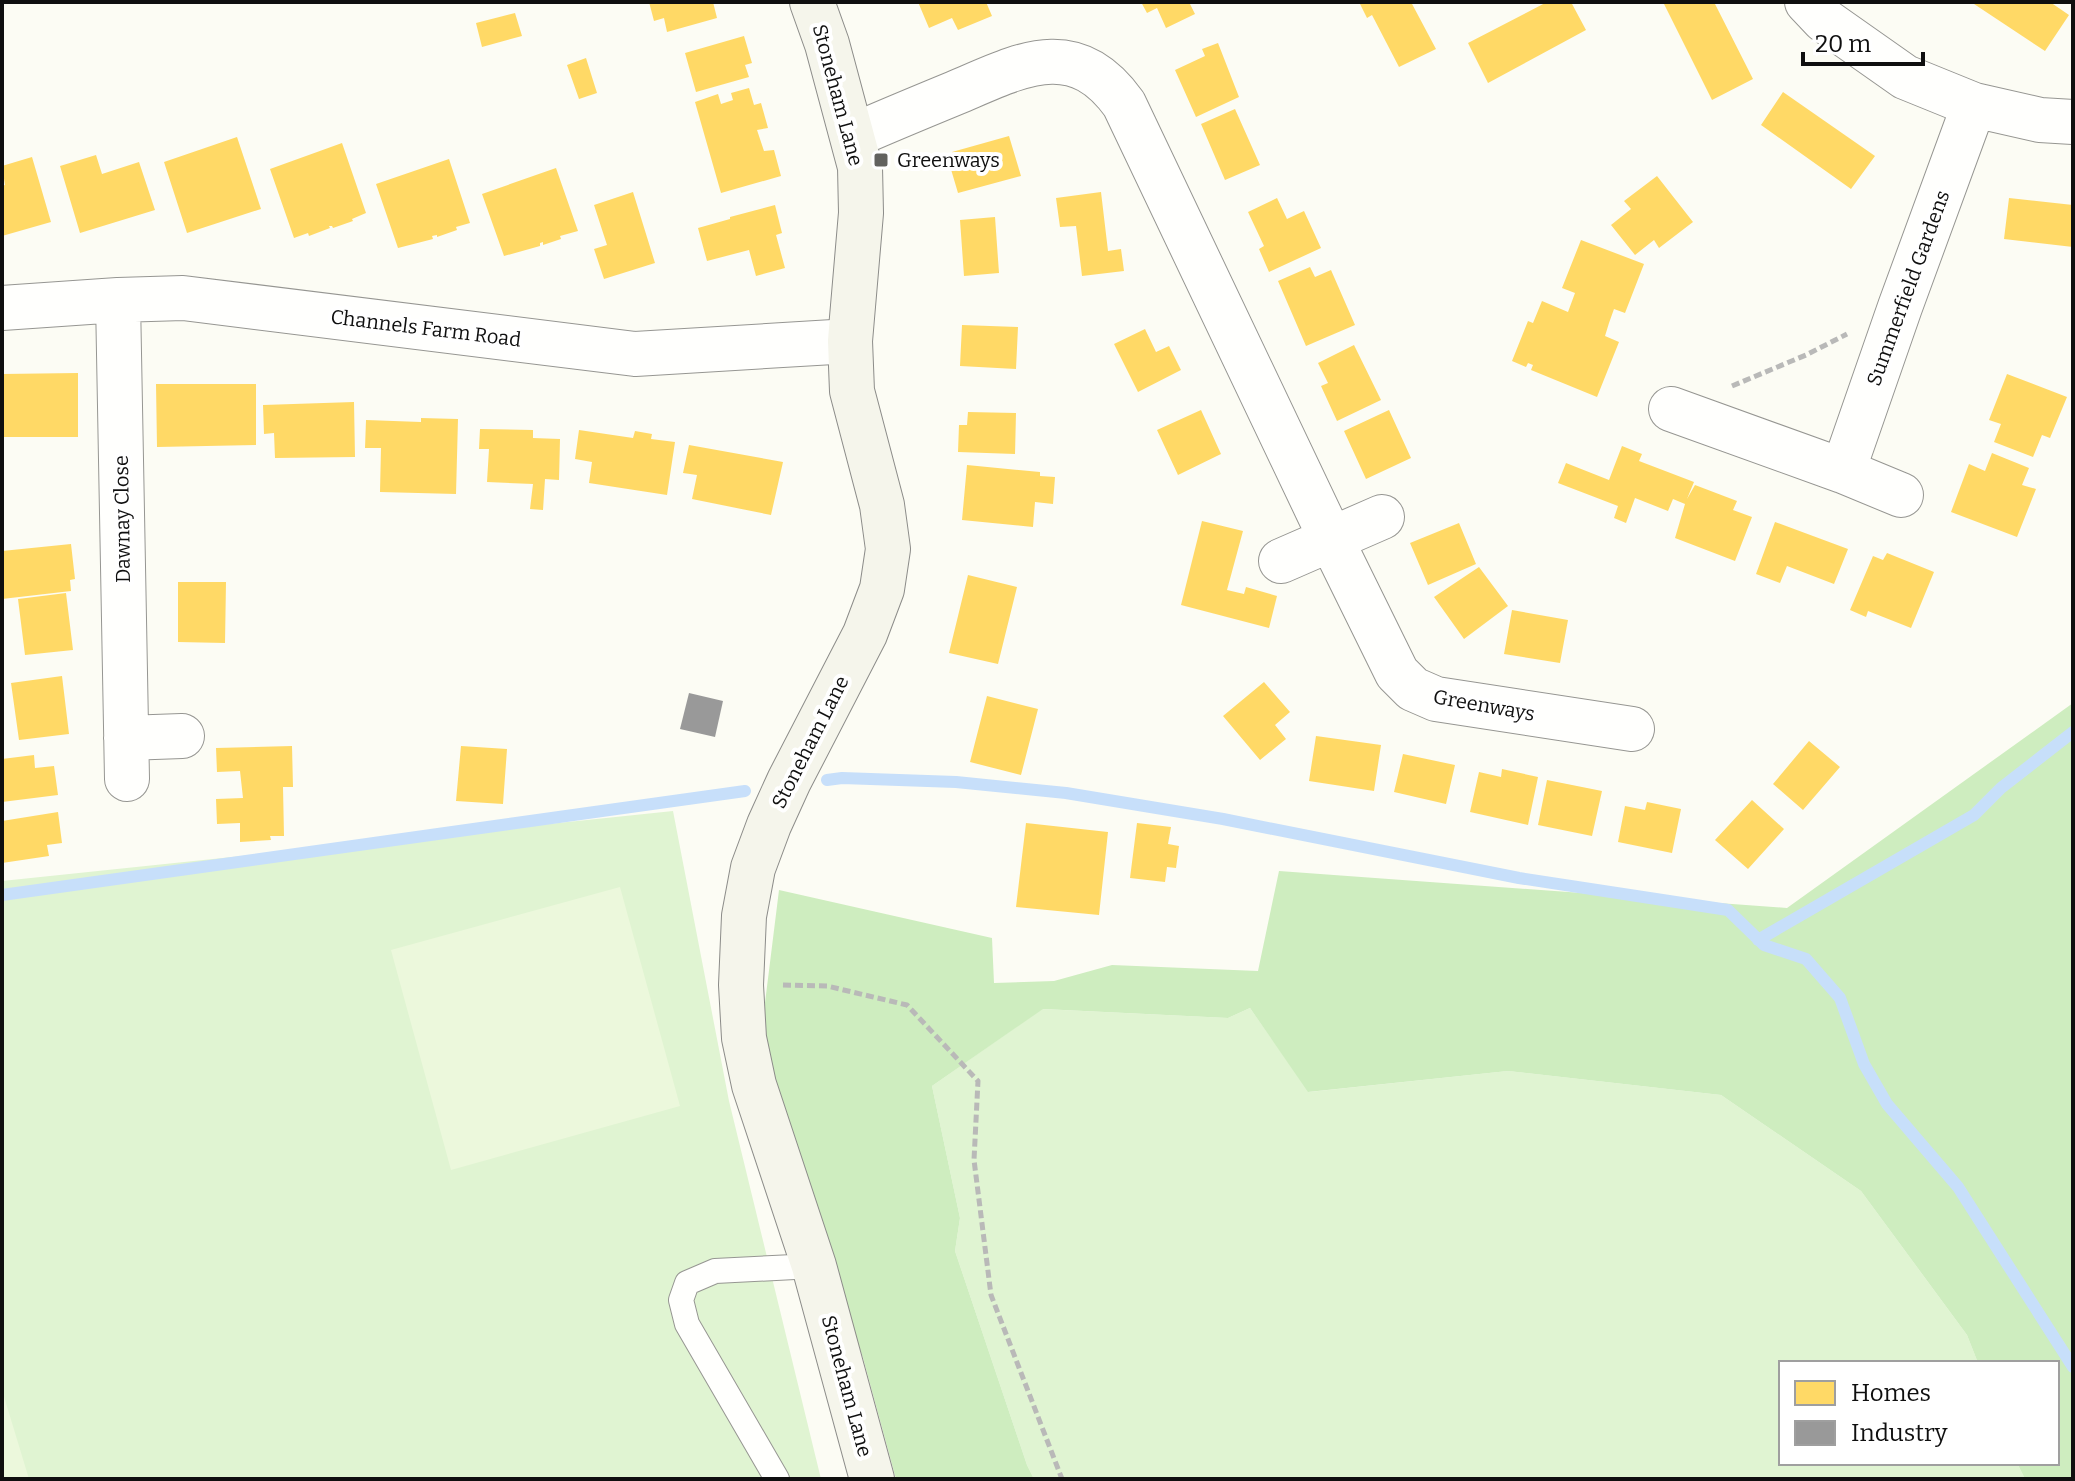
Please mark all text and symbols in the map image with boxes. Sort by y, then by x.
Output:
scale bar [1803,16,1923,66]
street label: Stoneham Lane [808,22,868,168]
text: 20 m [1815,30,1871,58]
place label: Greenways [897,148,1000,172]
marker: Greenways [872,151,890,169]
street label: Summerfield Gardens [1861,187,1955,389]
street label: Channels Farm Road [329,304,523,352]
street label: Dawnay Close [109,455,135,583]
street label: Stoneham Lane [766,672,854,812]
street label: Greenways [1431,684,1537,726]
street label: Stoneham Lane [817,1313,877,1459]
legend [1779,1361,2059,1465]
text: Homes [1851,1379,1931,1407]
text: Industry [1851,1419,1948,1447]

